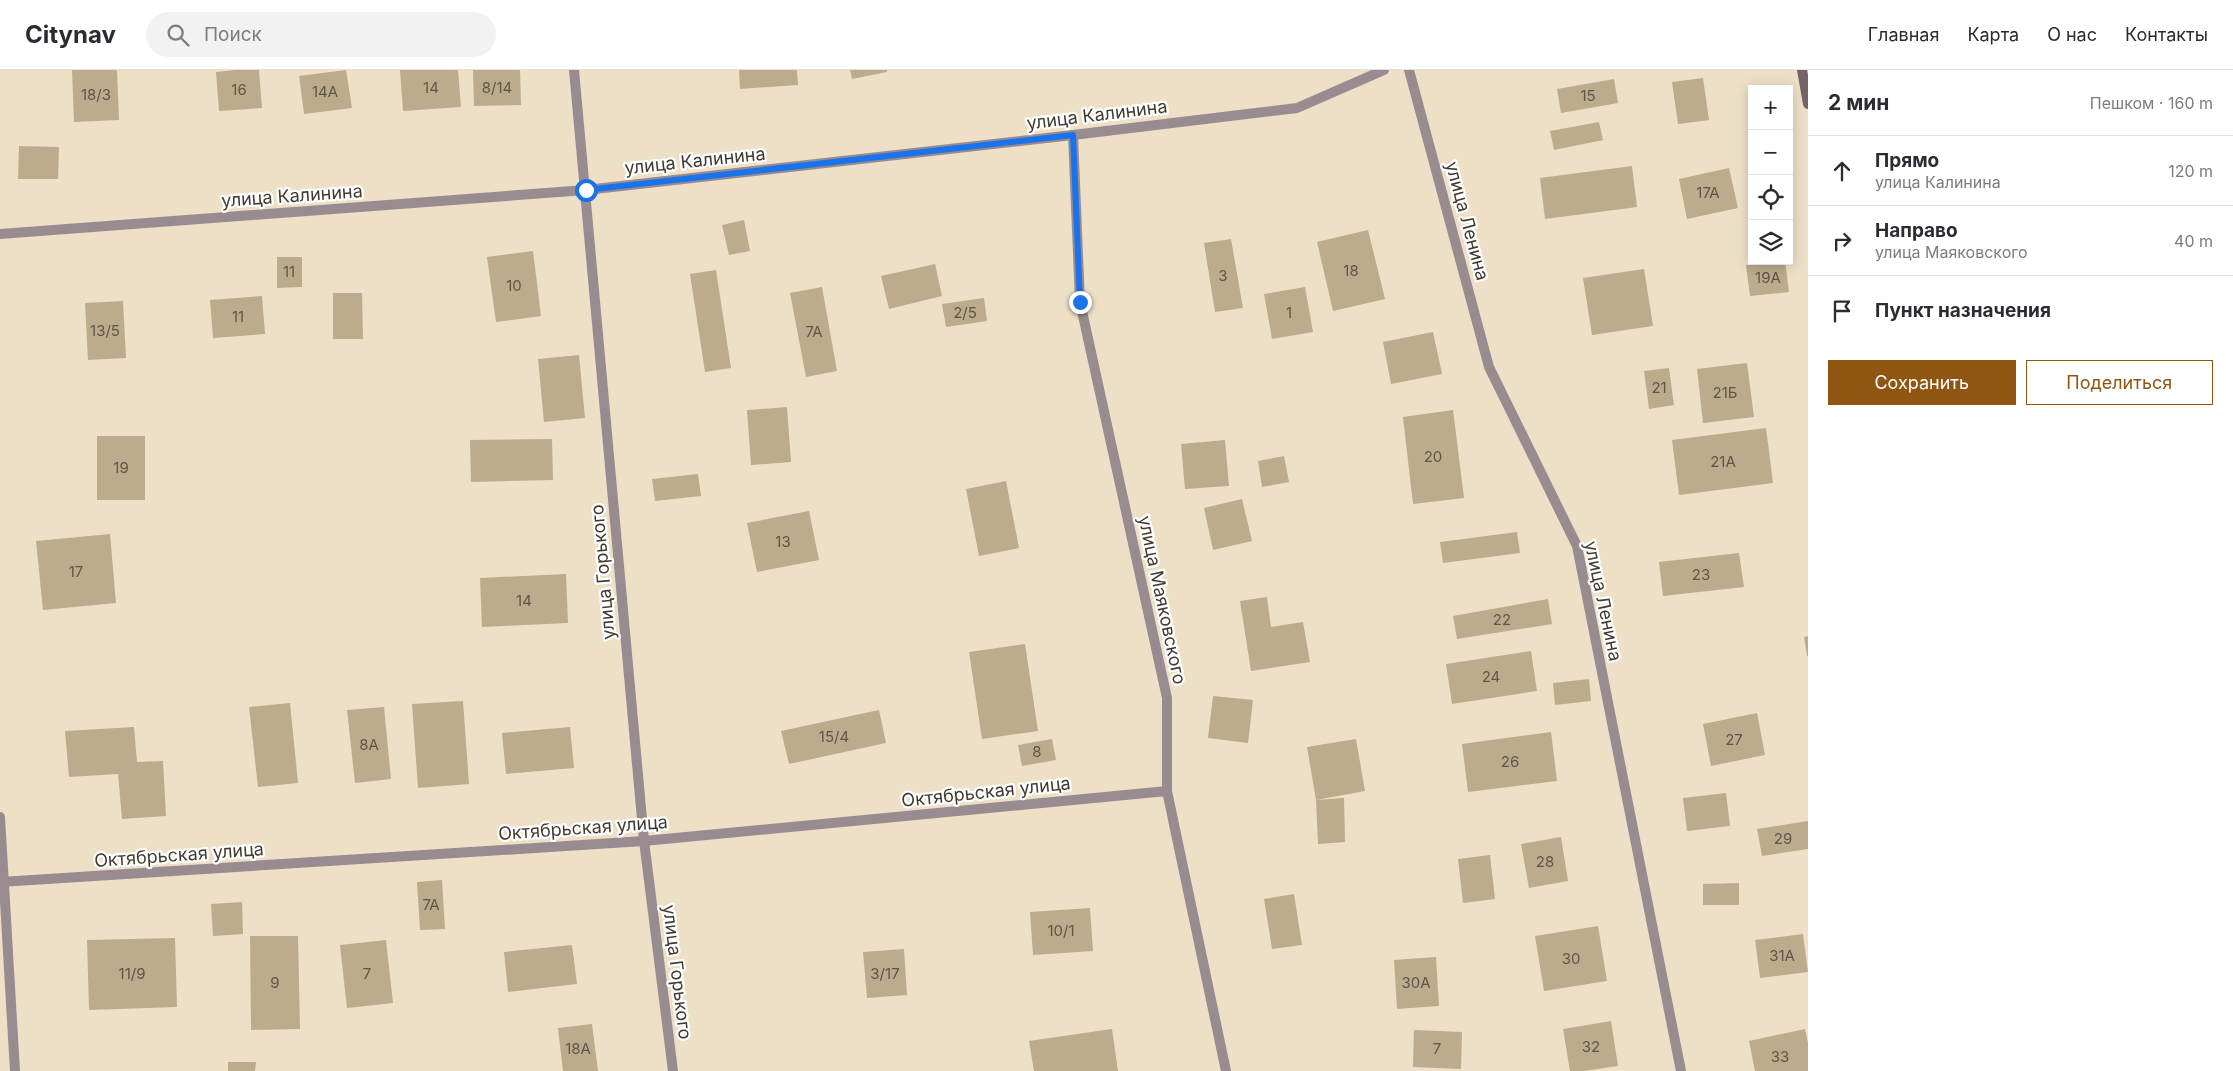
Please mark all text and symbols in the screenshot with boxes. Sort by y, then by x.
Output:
search box [146,12,496,57]
text: Citynav [25,20,116,49]
icon: search [164,21,192,49]
text: Поиск [204,23,262,46]
text: Главная [1868,24,1939,45]
text: Карта [1967,24,2019,45]
text: О нас [2047,24,2097,45]
text: Контакты [2125,24,2208,45]
house number: 14 [423,78,439,97]
house number: 8/14 [482,78,512,97]
house number: 16 [231,80,247,99]
house number: 14А [312,82,338,101]
house number: 18/3 [81,85,111,104]
map controls [1748,85,1793,265]
button: + [1748,85,1793,130]
house number: 15 [1580,86,1596,105]
text: 2 мин [1828,90,1889,115]
text: Пешком · 160 m [2090,93,2213,113]
street label: улица Калинина [1025,95,1168,134]
button: − [1748,130,1793,175]
street label: улица Калинина [624,143,766,178]
text: Прямо [1875,149,1939,172]
icon: ahead [1828,157,1856,185]
street label: улица Ленина [1442,159,1493,283]
text: 120 m [2168,161,2213,181]
text: улица Калинина [1875,172,2001,192]
button: locate [1748,175,1793,220]
route start [575,179,598,202]
street label: улица Калинина [221,180,363,211]
house number: 17А [1696,183,1720,202]
text: Направо [1875,219,1958,242]
button: layers [1748,220,1793,265]
icon: right [1828,227,1856,255]
text: 40 m [2174,231,2213,251]
text: улица Маяковского [1875,242,2028,262]
house number: 18 [1343,261,1359,280]
house number: 11 [283,262,295,281]
house number: 3 [1218,266,1228,285]
house number: 19А [1755,268,1781,287]
house number: 10 [506,276,522,295]
route end [1069,291,1092,314]
icon: arrive [1828,297,1856,325]
text: Пункт назначения [1875,299,2051,322]
house number: 2/5 [953,303,977,322]
house number: 1 [1286,303,1292,322]
house number: 11 [232,307,244,326]
house number: 13/5 [90,321,120,340]
house number: 7А [805,322,823,341]
button: Сохранить [1828,360,2016,405]
button: Поделиться [2026,360,2213,405]
house number: 21 [1651,378,1667,397]
house number: 21Б [1713,383,1737,402]
house number: 20 [1424,447,1442,466]
house number: 21А [1710,452,1736,471]
house number: 19 [113,458,129,477]
street label: улица Горького [586,504,619,640]
street label: улица Маяковского [1134,514,1191,686]
house number: 13 [775,532,791,551]
street label: улица Ленина [1581,539,1626,663]
house number: 17 [69,562,83,581]
house number: 23 [1692,565,1710,584]
house number: 14 [516,591,532,610]
house number: 22 [1493,610,1511,629]
house number: 24 [1482,667,1500,686]
house number: 15/4 [819,727,849,746]
house number: 27 [1725,730,1743,749]
house number: 8А [359,735,379,754]
house number: 8 [1032,742,1042,761]
house number: 26 [1501,752,1519,771]
street label: Октябрьская улица [900,772,1072,811]
street label: Октябрьская улица [497,811,668,844]
house number: 29 [1774,829,1792,848]
street label: Октябрьская улица [93,838,264,871]
house number: 28 [1536,852,1554,871]
house number: 7А [422,895,440,914]
street label: улица Горького [659,903,696,1041]
house number: 10/1 [1047,921,1075,940]
house number: 31А [1769,946,1795,965]
house number: 30 [1562,949,1580,968]
house number: 11/9 [119,964,145,983]
house number: 7 [363,964,371,983]
house number: 3/17 [870,964,900,983]
house number: 9 [270,973,280,992]
house number: 30А [1401,973,1431,992]
house number: 32 [1582,1037,1600,1056]
house number: 18А [565,1039,591,1058]
house number: 7 [1433,1039,1441,1058]
house number: 33 [1771,1047,1789,1066]

